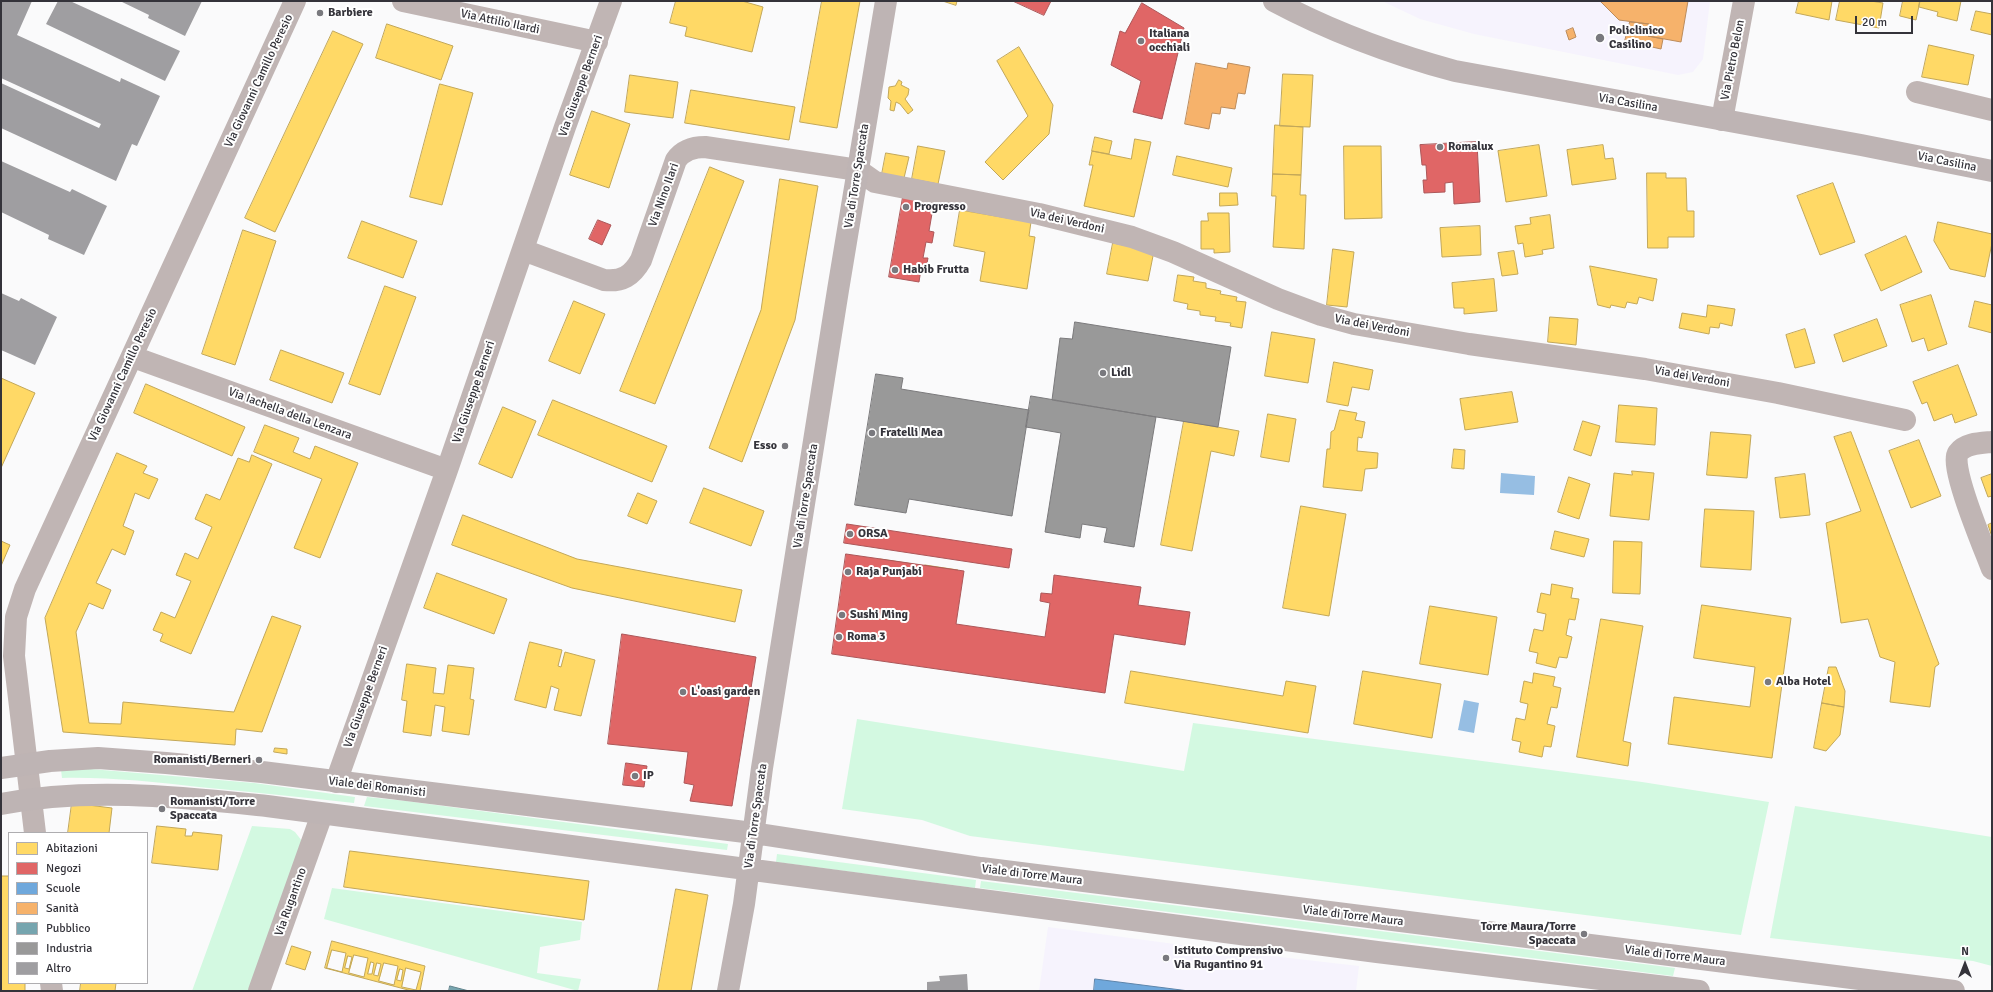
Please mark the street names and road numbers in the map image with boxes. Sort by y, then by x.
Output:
street label: Via Attilio Ilardi [459,7,541,37]
street label: Via Giovanni Camillo Peresio [222,12,296,150]
street label: Via Pietro Belon [1718,19,1748,101]
street label: Via Giuseppe Berneri [556,33,606,139]
street label: Via Casilina [1597,91,1659,115]
street label: Via di Torre Spaccata [842,123,872,229]
street label: Via Casilina [1916,149,1978,175]
street label: Via Nino Ilari [646,161,682,229]
street label: Via dei Verdoni [1028,205,1106,237]
street label: Via Giovanni Camillo Peresio [86,306,160,444]
street label: Via dei Verdoni [1333,312,1411,340]
street label: Via Giuseppe Berneri [450,339,498,445]
street label: Via dei Verdoni [1653,363,1731,391]
street label: Via Iachella della Lenzara [226,385,354,443]
street label: Via di Torre Spaccata [791,443,821,549]
street label: Via Giuseppe Berneri [341,644,391,750]
street label: Via di Torre Spaccata [741,763,771,869]
street label: Viale dei Romanisti [327,774,427,800]
street label: Viale di Torre Maura [981,862,1083,888]
street label: Via Rugantino [272,866,310,938]
street label: Viale di Torre Maura [1302,903,1404,929]
street label: Viale di Torre Maura [1624,943,1726,969]

